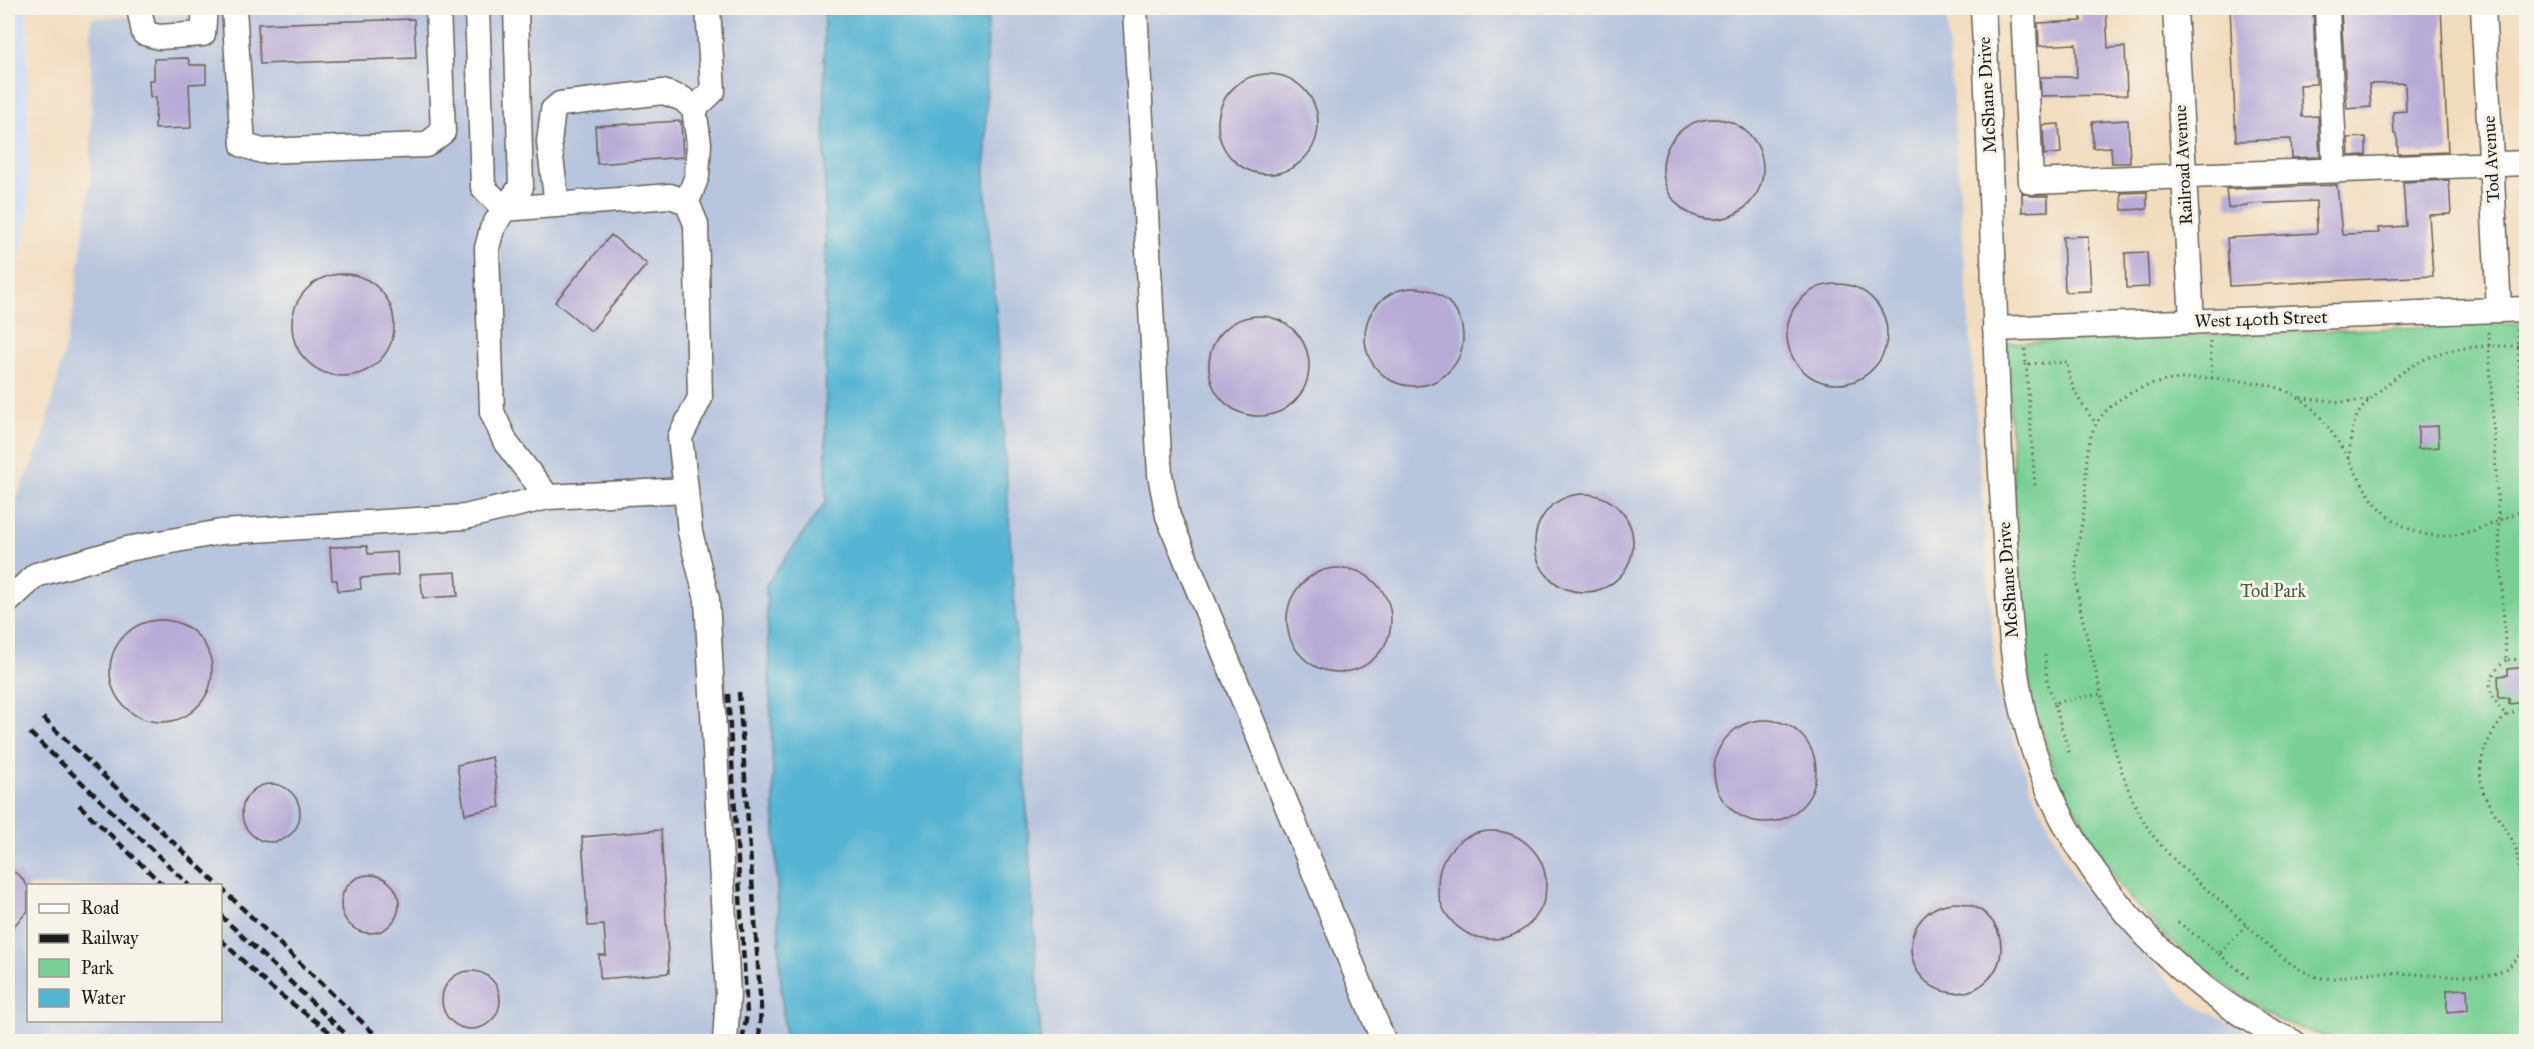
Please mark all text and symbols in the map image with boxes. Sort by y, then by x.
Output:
street label: McShane Drive [1973,36,2001,154]
street label: Railroad Avenue [2169,104,2197,226]
street label: Tod Avenue [2478,115,2504,203]
street label: West 140th Street [2194,306,2329,332]
street label: McShane Drive [1993,521,2023,639]
park label: Tod Park [2240,580,2306,602]
legend [27,884,222,1022]
text: Road [81,897,119,919]
text: Railway [81,927,139,949]
text: Park [81,957,114,979]
text: Water [81,987,126,1009]

